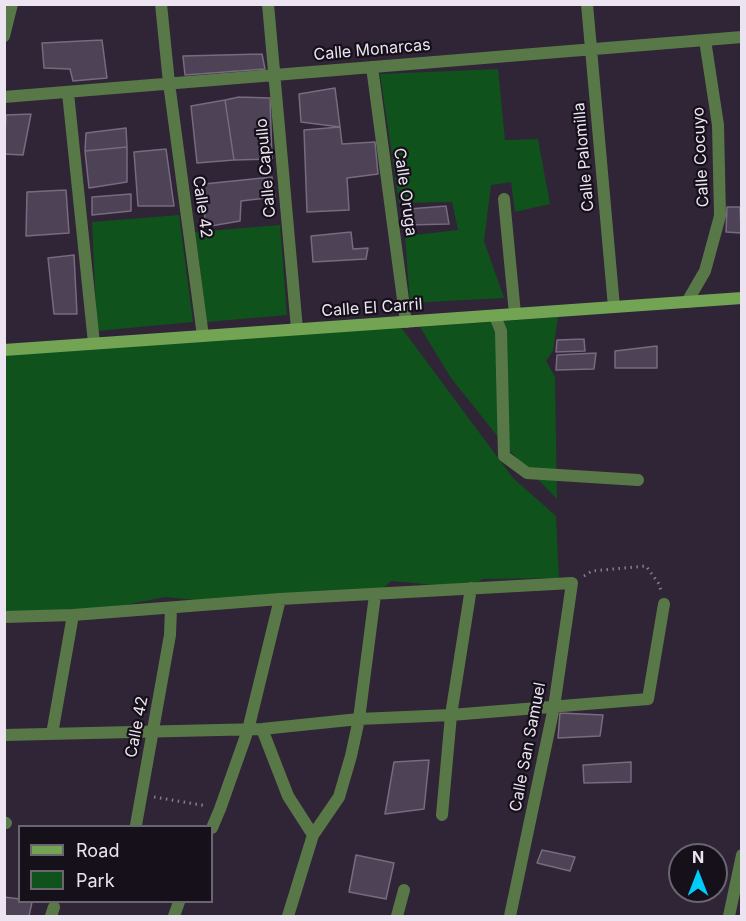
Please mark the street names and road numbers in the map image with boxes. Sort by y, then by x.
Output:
street label: Calle Monarcas [313,35,431,65]
street label: Calle Palomilla [570,102,598,212]
street label: Calle Cocuyo [689,106,713,208]
street label: Calle Capullo [252,118,280,218]
street label: Calle Oruga [389,147,421,237]
street label: Calle 42 [188,175,216,239]
street label: Calle El Carril [321,295,423,321]
street label: Calle San Samuel [506,681,550,813]
street label: Calle 42 [122,695,152,759]

